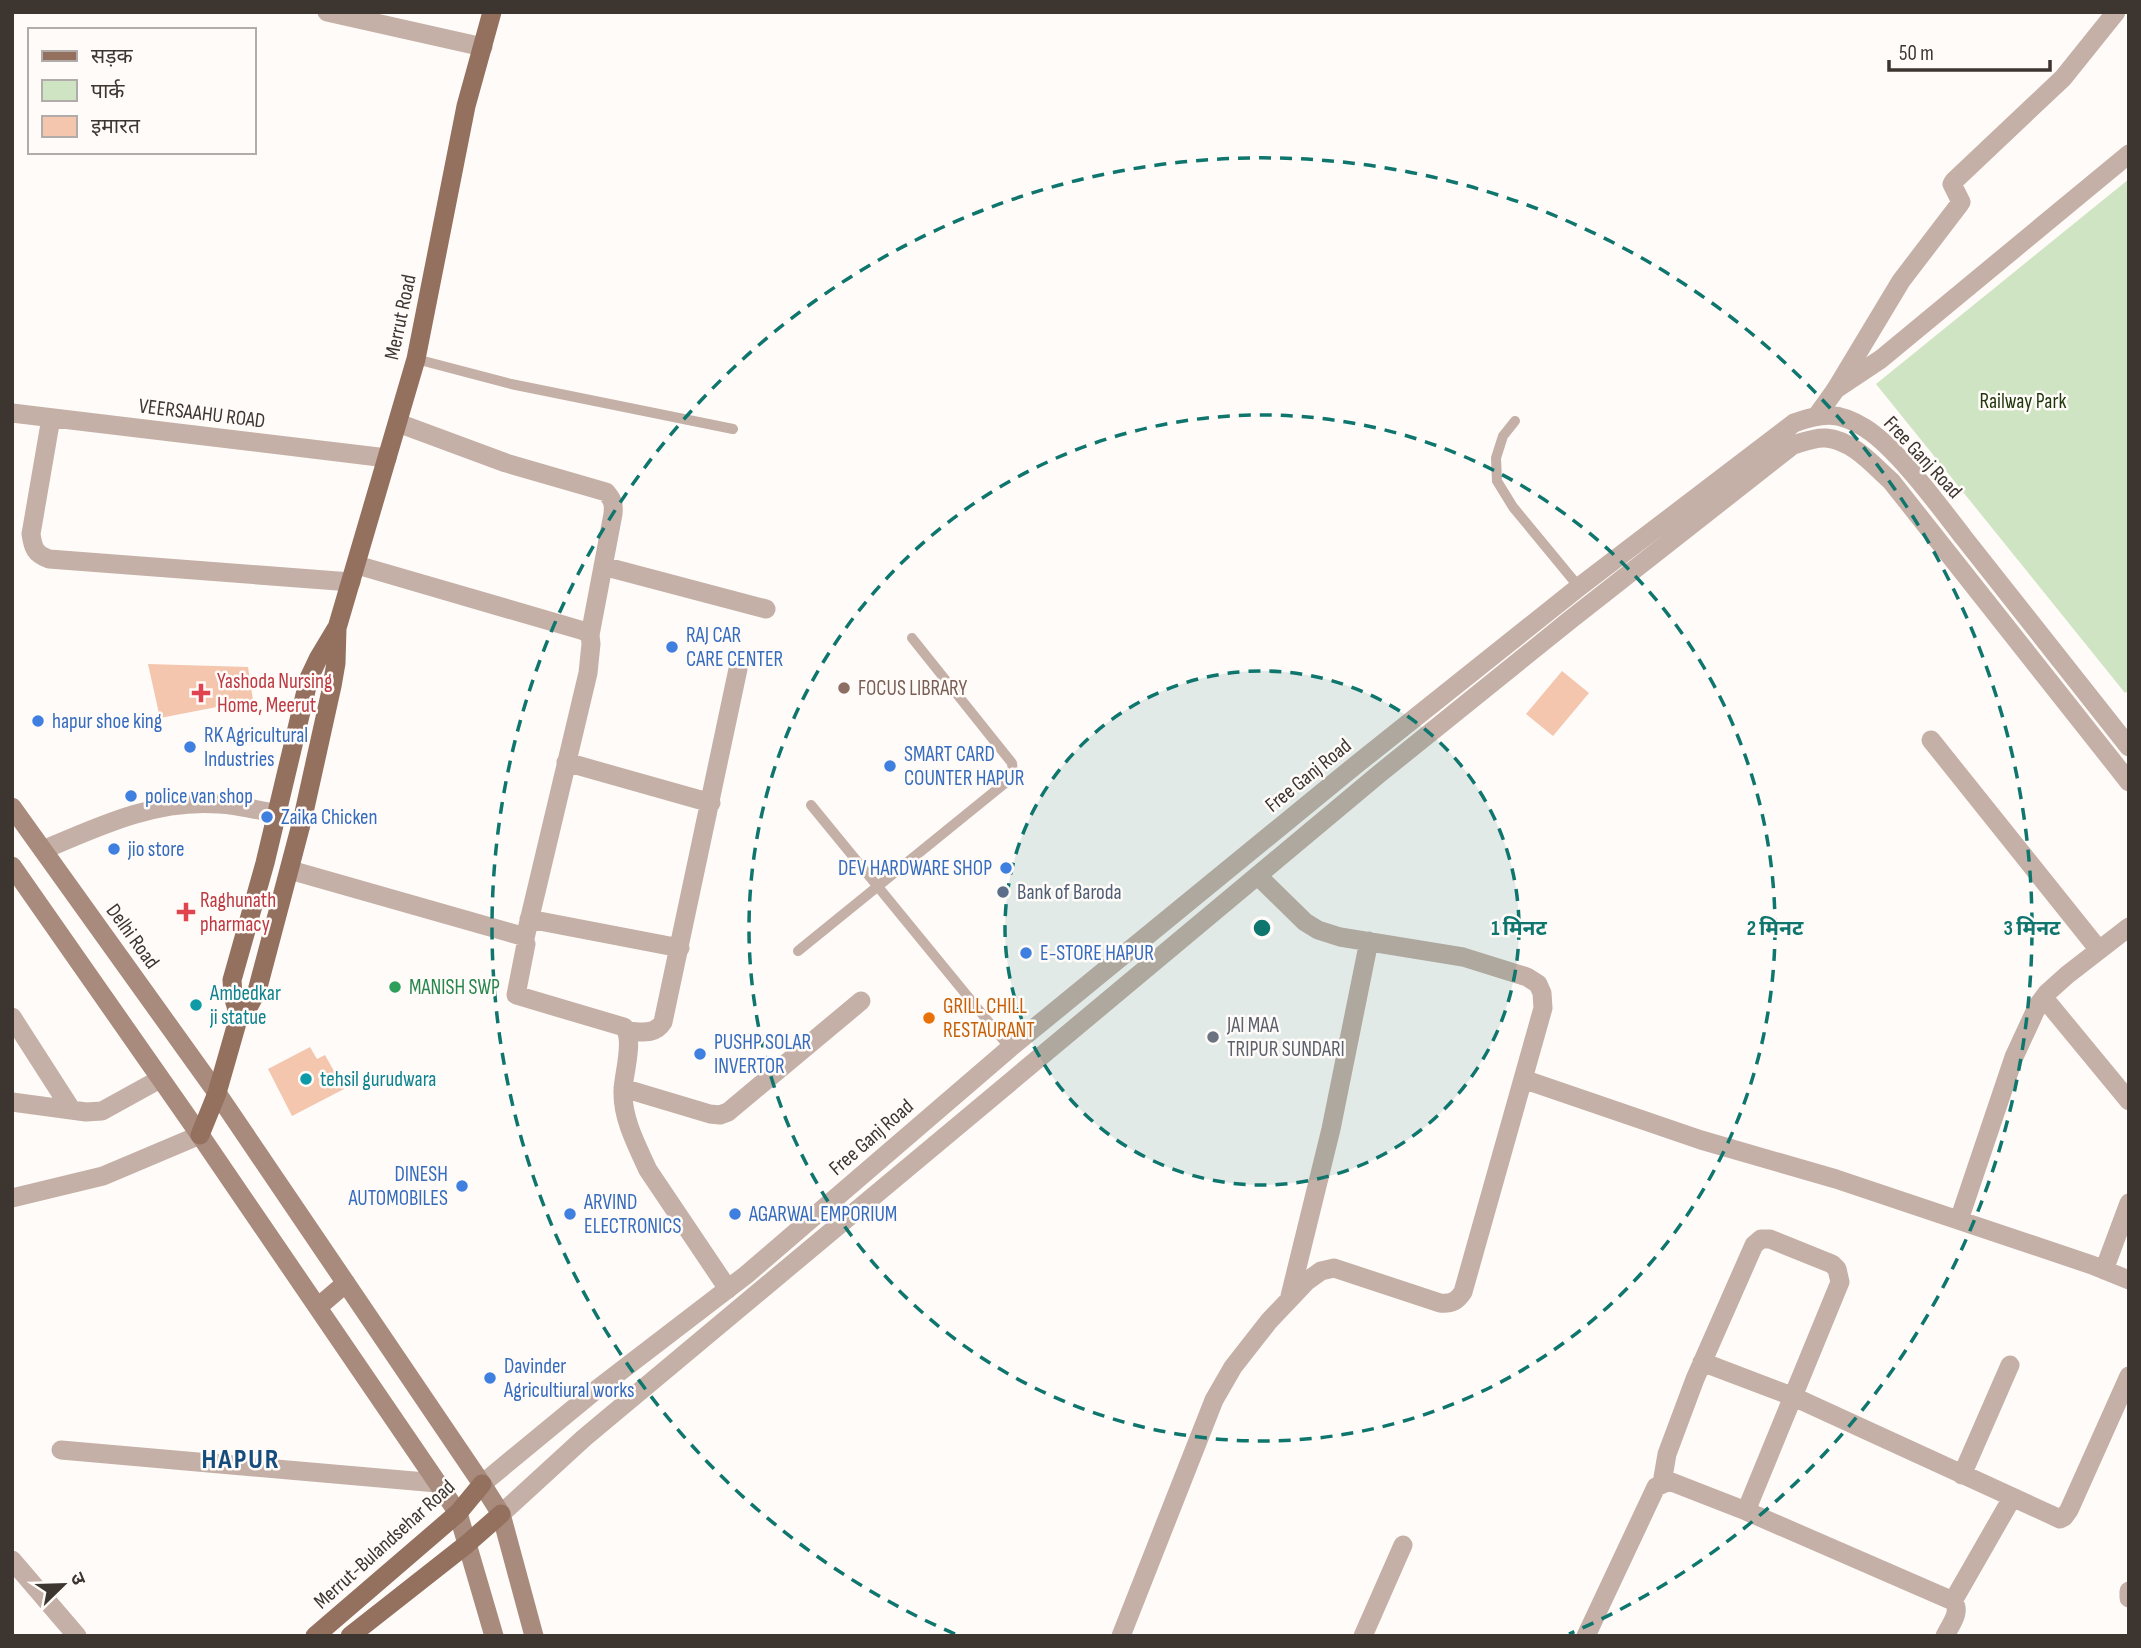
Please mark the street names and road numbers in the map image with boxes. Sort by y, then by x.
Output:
street label: Merrut Road [379,272,422,362]
street label: VEERSAAHU ROAD [137,393,267,434]
street label: Free Ganj Road [1878,411,1967,504]
street label: Free Ganj Road [1260,733,1356,818]
street label: Delhi Road [101,899,164,974]
street label: Free Ganj Road [824,1094,919,1181]
street label: Merrut-Bulandsehar Road [309,1474,460,1614]

